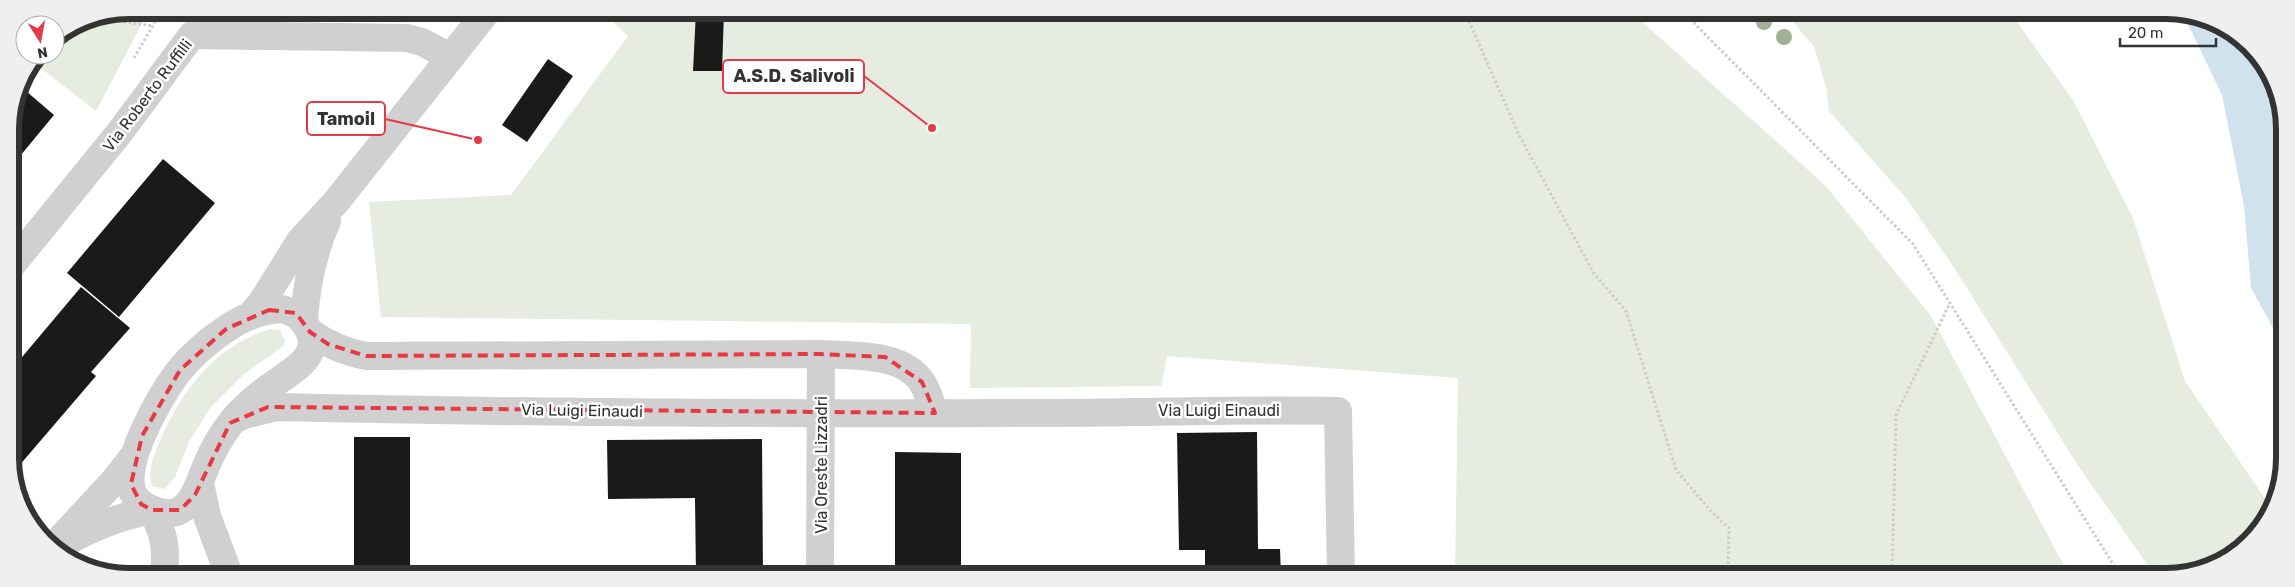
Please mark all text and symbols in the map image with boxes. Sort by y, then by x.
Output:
north arrow [15,15,65,65]
scale bar [2120,15,2216,47]
text: 20 m [2128,24,2163,42]
street label: Via Roberto Ruffilli [99,35,196,155]
text: N [36,43,49,62]
callout: A.S.D. Salivoli [723,60,864,93]
text: A.S.D. Salivoli [733,65,855,87]
callout: Tamoil [307,102,385,135]
text: Tamoil [317,108,375,130]
street label: Via Oreste Lizzadri [812,396,831,534]
street label: Via Luigi Einaudi [521,400,643,421]
street label: Via Luigi Einaudi [1158,401,1280,420]

